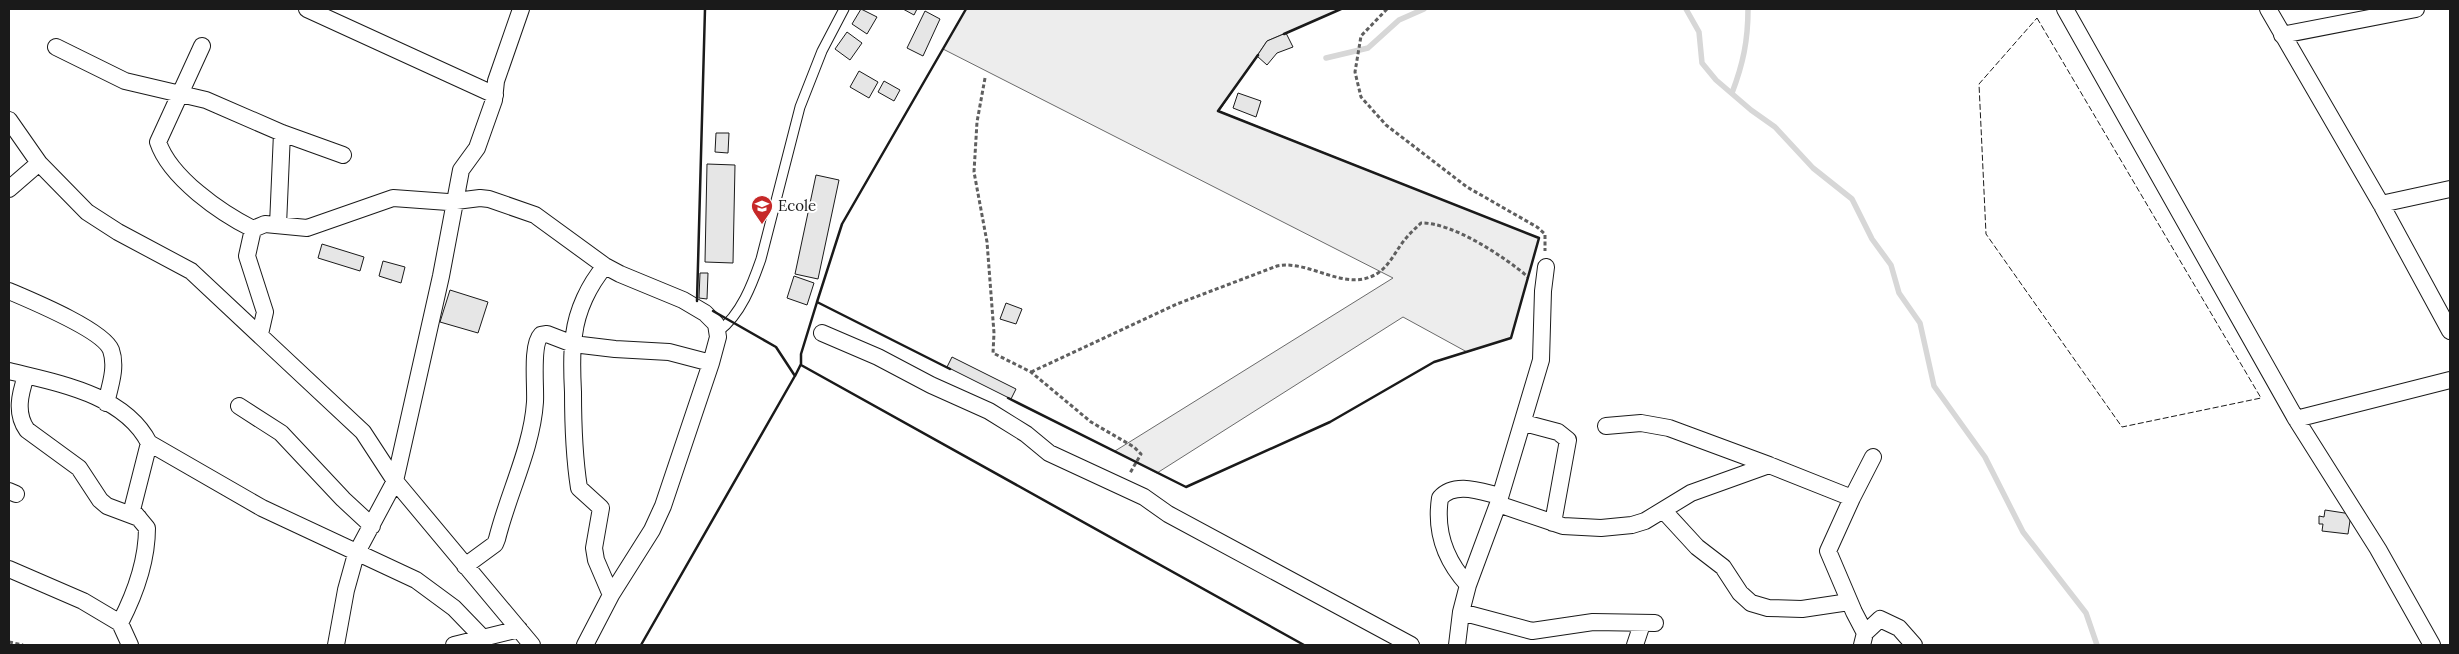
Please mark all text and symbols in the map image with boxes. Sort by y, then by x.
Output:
school or university icon: Ecole [750,194,774,225]
place label: Ecole [778,196,816,215]

